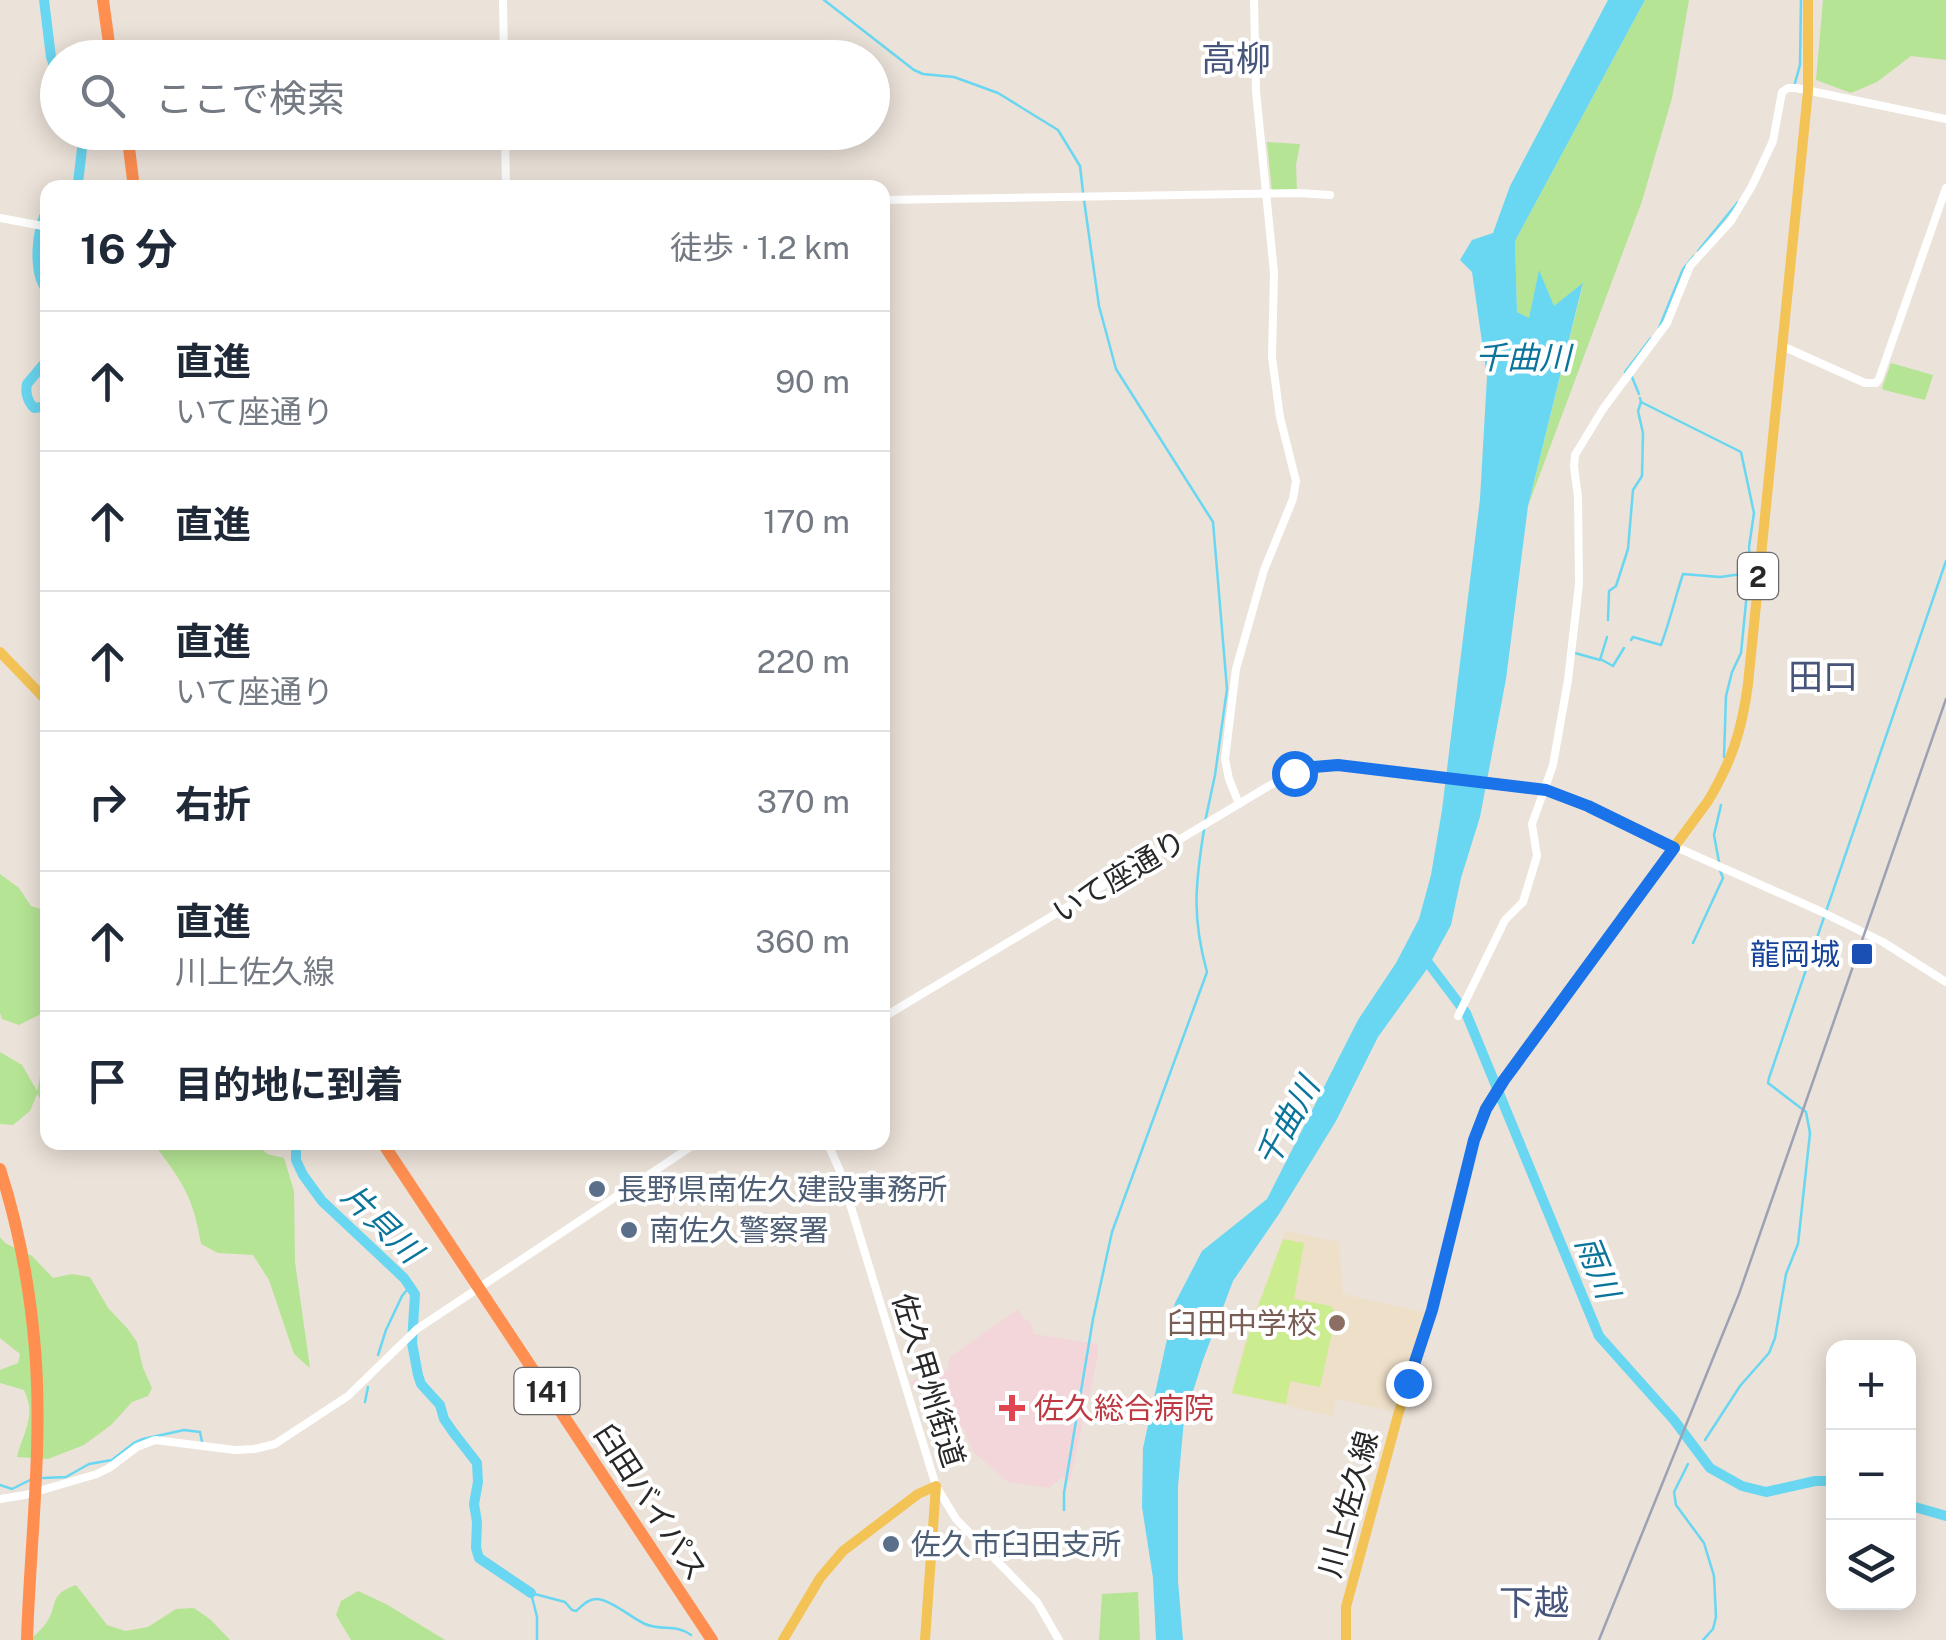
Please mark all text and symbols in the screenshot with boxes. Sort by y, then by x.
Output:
district label: 高柳 [1201,38,1271,79]
search box [40,40,890,150]
icon: search [75,68,130,123]
text: ここで検索 [155,76,345,121]
text: 16 分 [80,224,177,273]
text: 徒歩 · 1.2 km [670,229,850,266]
text: 直進 [175,339,251,384]
water label: 千曲川 [1475,339,1574,376]
icon: ahead [80,354,135,409]
text: 90 m [775,363,850,400]
text: いて座通り [175,393,334,430]
icon: ahead [80,494,135,549]
text: 直進 [175,502,251,547]
text: 170 m [763,503,850,540]
road number: 2 [1738,553,1778,599]
text: 直進 [175,619,251,664]
icon: ahead [80,634,135,689]
text: 220 m [757,643,850,680]
district label: 田口 [1788,656,1858,697]
text: いて座通り [175,673,334,710]
route start [1272,751,1318,797]
icon: right [80,774,135,829]
text: 右折 [175,782,251,827]
text: 370 m [757,783,850,820]
street label: いて座通り [1046,822,1192,930]
text: 直進 [175,899,251,944]
icon: ahead [80,914,135,969]
text: 360 m [755,923,850,960]
place label: 龍岡城 [1750,936,1840,972]
marker: 龍岡城 [1849,941,1875,967]
text: 川上佐久線 [175,953,335,990]
icon: arrive [80,1054,135,1109]
text: 目的地に到着 [175,1062,403,1107]
water label: 千曲川 [1248,1068,1328,1173]
place label: 長野県南佐久建設事務所 [617,1171,947,1207]
water label: 片貝川 [335,1176,432,1272]
marker: 長野県南佐久建設事務所 [586,1178,608,1200]
place label: 南佐久警察署 [649,1212,829,1248]
marker: 南佐久警察署 [618,1219,640,1241]
water label: 雨川 [1569,1230,1628,1306]
street label: 佐久甲州街道 [885,1289,973,1471]
place label: 臼田中学校 [1167,1305,1317,1341]
marker: 臼田中学校 [1326,1312,1348,1334]
map controls [1826,1340,1916,1610]
button: + [1826,1340,1916,1430]
route end [1386,1361,1432,1407]
road number: 141 [514,1368,580,1414]
place label: 佐久総合病院 [1034,1390,1214,1426]
marker: 佐久総合病院 [999,1395,1025,1421]
street label: 臼田バイパス [587,1417,715,1587]
street label: 川上佐久線 [1311,1427,1385,1581]
button: − [1826,1430,1916,1520]
button: layers [1826,1520,1916,1610]
place label: 佐久市臼田支所 [911,1526,1121,1562]
marker: 佐久市臼田支所 [880,1533,902,1555]
district label: 下越 [1499,1582,1569,1623]

